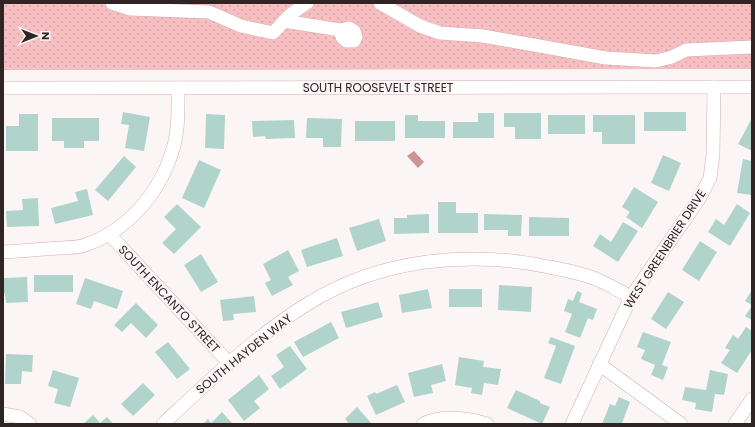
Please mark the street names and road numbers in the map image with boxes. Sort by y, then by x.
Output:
street label: SOUTH ROOSEVELT STREET [303,79,454,96]
street label: WEST GREENBRIER DRIVE [620,186,710,312]
street label: SOUTH ENCANTO STREET [115,241,224,357]
street label: SOUTH HAYDEN WAY [192,310,295,398]

